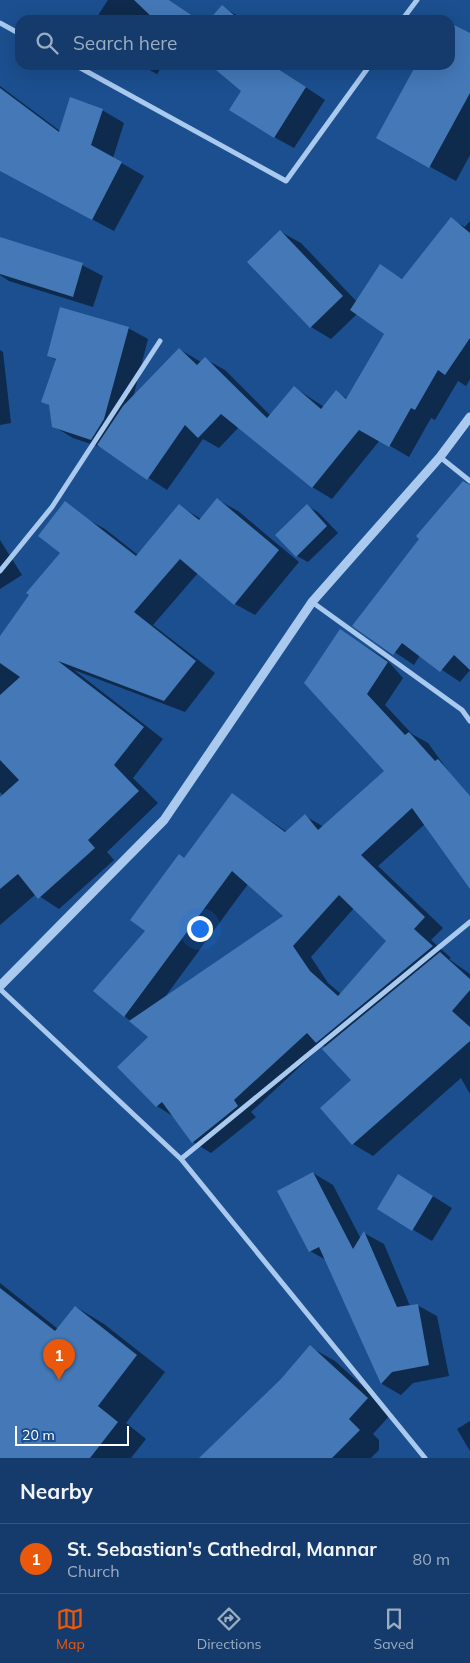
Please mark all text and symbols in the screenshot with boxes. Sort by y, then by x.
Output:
search box [15,15,455,70]
icon: search [33,29,61,57]
text: Search here [73,31,177,55]
your location [187,916,213,942]
pin: 1 [43,1339,75,1380]
scale bar [15,1423,129,1446]
text: 20 m [22,1426,55,1444]
text: Nearby [20,1478,93,1504]
text: St. Sebastian's Cathedral, Mannar [67,1537,377,1561]
text: 1 [31,1549,41,1569]
text: 80 m [413,1549,450,1569]
text: Church [67,1561,120,1581]
tab: Map [56,1605,85,1653]
tab: Directions [197,1605,262,1653]
tab: Saved [374,1605,414,1653]

